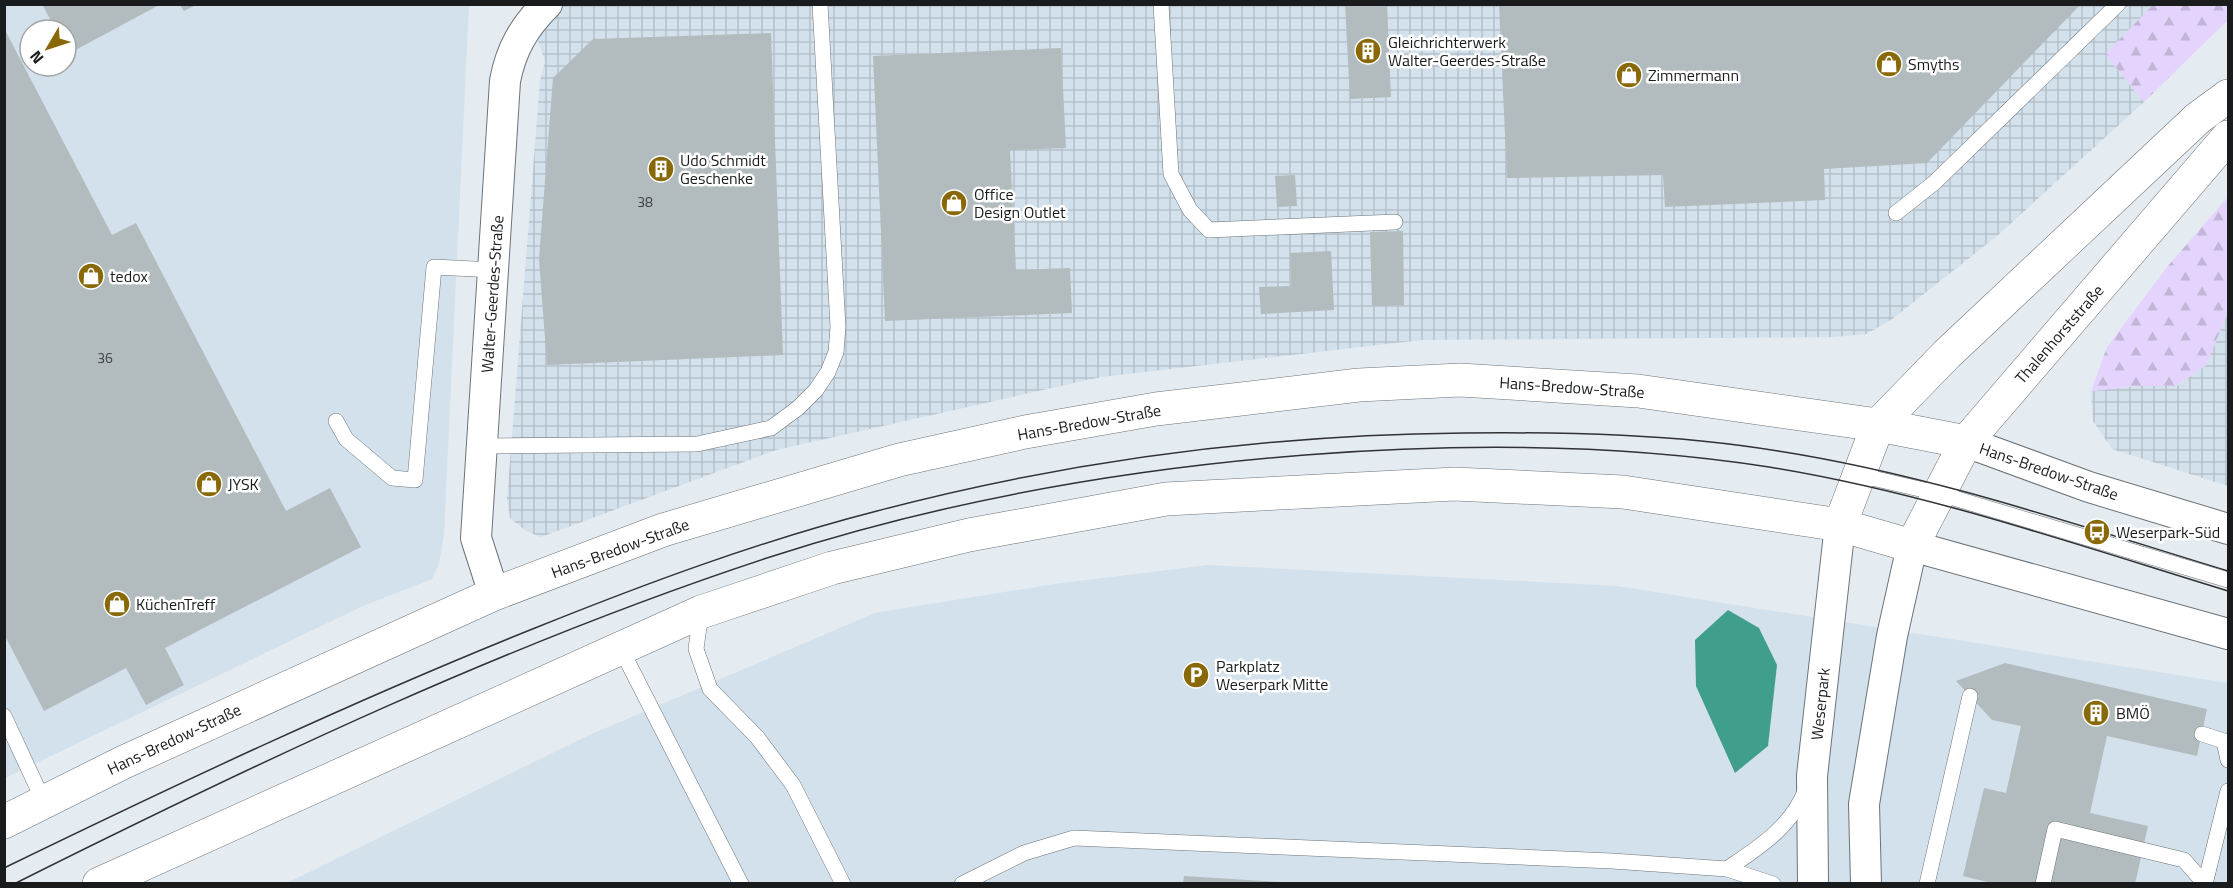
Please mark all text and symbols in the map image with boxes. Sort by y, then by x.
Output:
north arrow [18,18,78,78]
place label: Gleichrichterwerk Walter-Geerdes-Straße [1388,30,1546,72]
building icon: Gleichrichterwerk Walter-Geerdes-Straße [1353,36,1383,66]
text: N [24,46,49,69]
shop icon: Smyths [1874,49,1904,79]
place label: Smyths [1908,52,1959,76]
shop icon: Zimmermann [1614,60,1644,90]
place label: Zimmermann [1648,63,1739,87]
place label: Udo Schmidt Geschenke [680,148,766,190]
building icon: Udo Schmidt Geschenke [646,154,676,184]
place label: Office Design Outlet [974,182,1066,224]
shop icon: Office Design Outlet [939,188,969,218]
house number: 38 [637,191,653,212]
street label: Walter-Geerdes-Straße [475,214,509,374]
shop icon: tedox [76,261,106,291]
place label: tedox [110,264,148,288]
street label: Thalenhorststraße [2009,279,2109,389]
house number: 36 [97,347,113,368]
street label: Hans-Bredow-Straße [1499,370,1645,404]
street label: Hans-Bredow-Straße [1015,398,1163,446]
street label: Hans-Bredow-Straße [1976,436,2122,506]
shop icon: JYSK [194,469,224,499]
place label: JYSK [228,472,259,496]
street label: Hans-Bredow-Straße [548,512,692,584]
bus stop icon: Weserpark-Süd [2082,517,2112,547]
place label: Weserpark-Süd [2116,520,2220,544]
shop icon: KüchenTreff [102,589,132,619]
place label: KüchenTreff [136,592,216,616]
place label: Parkplatz Weserpark Mitte [1216,654,1328,696]
parking icon: Parkplatz Weserpark Mitte [1181,660,1211,690]
street label: Weserpark [1804,666,1836,741]
street label: Hans-Bredow-Straße [103,697,245,781]
building icon: BMÖ [2081,698,2111,728]
place label: BMÖ [2116,701,2150,725]

